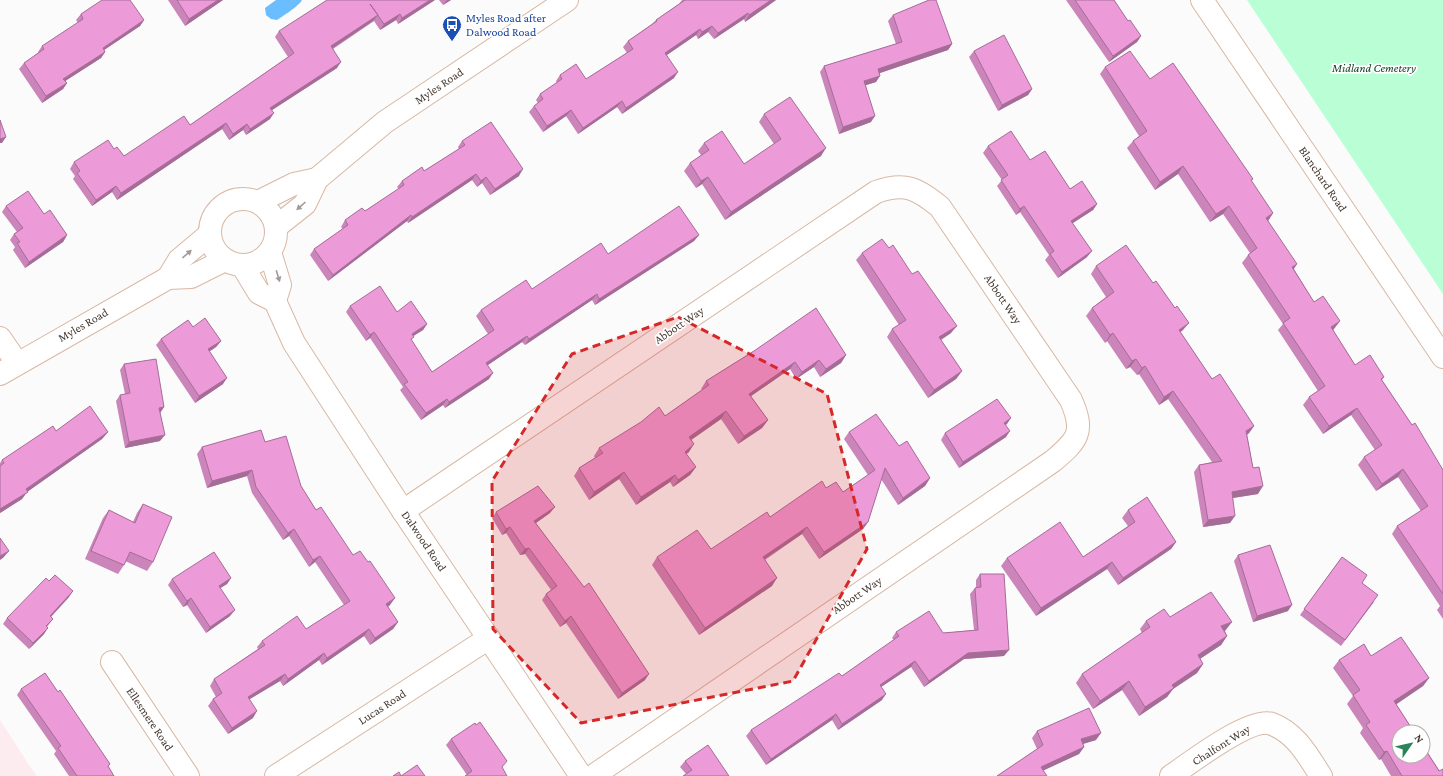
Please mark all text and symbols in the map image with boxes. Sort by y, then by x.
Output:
place label: Myles Road after Dalwood Road [466,11,547,39]
bus stop icon: Myles Road after Dalwood Road [441,14,463,42]
park label: Midland Cemetery [1331,61,1416,75]
street label: Myles Road [412,64,466,107]
street label: Blanchard Road [1296,144,1350,215]
one-way arrow [296,202,306,211]
one-way arrow [182,250,191,259]
one-way arrow [275,271,281,283]
street label: Abbott Way [981,272,1025,327]
street label: Abbott Way [652,303,707,347]
street label: Myles Road [56,305,111,345]
street label: Dalwood Road [399,508,450,575]
street label: Abbott Way [830,573,885,617]
street label: Ellesmere Road [124,685,177,754]
street label: Lucas Road [356,686,409,728]
street label: Chalfont Way [1189,721,1253,768]
north arrow [1391,724,1431,764]
text: N [1412,732,1427,745]

